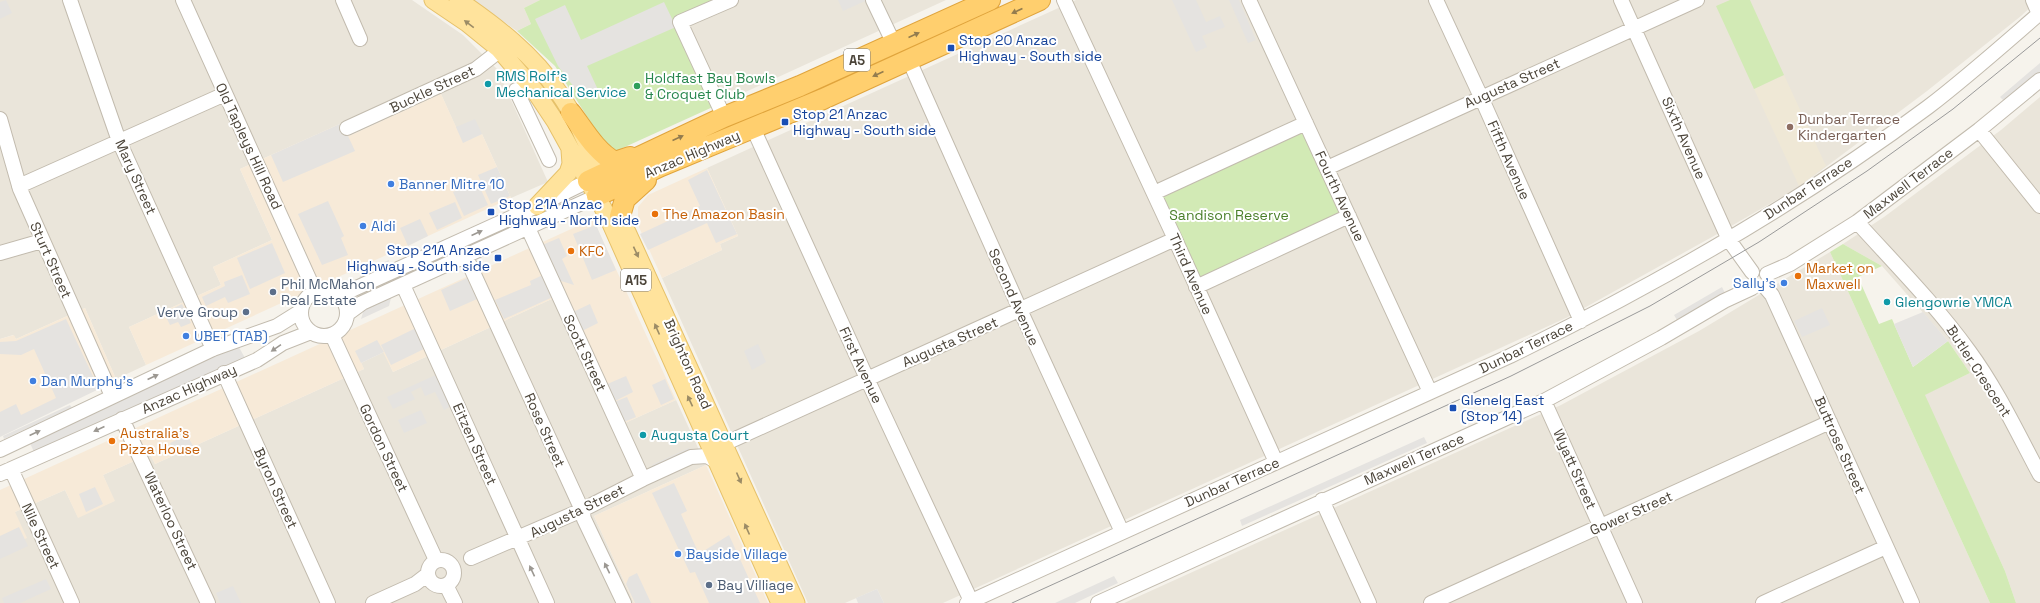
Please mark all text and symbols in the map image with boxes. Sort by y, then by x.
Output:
one-way arrow [1011,8,1023,14]
one-way arrow [463,20,474,28]
place label: Stop 20 Anzac Highway - South side [959,31,1102,65]
one-way arrow [908,32,919,38]
marker: Stop 20 Anzac Highway - South side [946,43,956,53]
road number: A5 [844,49,870,71]
street label: Augusta Street [1461,54,1563,112]
street label: Buckle Street [387,61,477,117]
place label: RMS Rolf's Mechanical Service [496,67,627,101]
place label: Holdfast Bay Bowls & Croquet Club [645,69,776,103]
one-way arrow [873,71,884,77]
marker: RMS Rolf's Mechanical Service [483,79,493,89]
street label: Old Tapleys Hill Road [212,80,286,212]
marker: Holdfast Bay Bowls & Croquet Club [632,81,642,91]
street label: Sixth Avenue [1658,94,1710,182]
place label: Stop 21 Anzac Highway - South side [793,105,936,139]
place label: Dunbar Terrace Kindergarten [1798,110,1900,144]
marker: Stop 21 Anzac Highway - South side [780,117,790,127]
street label: Fifth Avenue [1484,118,1534,202]
marker: Dunbar Terrace Kindergarten [1785,122,1795,132]
street label: Anzac Highway [641,126,743,182]
one-way arrow [673,135,684,141]
street label: Mary Street [111,137,161,217]
street label: Maxwell Terrace [1860,143,1956,223]
street label: Fourth Avenue [1311,148,1369,244]
street label: Dunbar Terrace [1760,153,1856,223]
place label: Banner Mitre 10 [399,175,504,193]
marker: Banner Mitre 10 [386,179,396,189]
place label: Stop 21A Anzac Highway - North side [499,195,639,229]
place label: The Amazon Basin [663,205,785,223]
park label: Sandison Reserve [1169,206,1289,224]
marker: Stop 21A Anzac Highway - North side [486,207,496,217]
marker: The Amazon Basin [650,209,660,219]
place label: Aldi [371,217,396,235]
street label: Sturt Street [26,219,76,301]
marker: Aldi [358,221,368,231]
one-way arrow [472,230,483,236]
street label: Third Avenue [1165,231,1217,317]
place label: Stop 21A Anzac Highway - South side [347,241,490,275]
place label: KFC [579,242,604,260]
marker: KFC [566,246,576,256]
one-way arrow [633,246,639,257]
street label: Second Avenue [985,246,1043,348]
marker: Stop 21A Anzac Highway - South side [493,253,503,263]
place label: Market on Maxwell [1806,259,1874,293]
road number: A15 [621,269,651,291]
marker: Market on Maxwell [1793,271,1803,281]
place label: Sally's [1733,274,1776,292]
place label: Phil McMahon Real Estate [281,275,375,309]
marker: Sally's [1779,278,1789,288]
marker: Phil McMahon Real Estate [268,287,278,297]
place label: Glengowrie YMCA [1895,293,2012,311]
marker: Glengowrie YMCA [1882,297,1892,307]
place label: Verve Group [157,303,238,321]
marker: Verve Group [241,307,251,317]
street label: Scott Street [559,312,611,394]
street label: Augusta Street [899,313,1001,371]
street label: Brighton Road [660,316,716,412]
street label: Dunbar Terrace [1476,317,1576,377]
street label: Butler Crescent [1943,322,2015,420]
one-way arrow [654,324,660,335]
street label: First Avenue [835,324,887,406]
place label: UBET (TAB) [194,327,268,345]
marker: UBET (TAB) [181,331,191,341]
one-way arrow [271,344,281,352]
street label: Anzac Highway [139,360,239,418]
place label: Dan Murphy's [41,372,133,390]
one-way arrow [147,374,158,380]
marker: Dan Murphy's [28,376,38,386]
street label: Rose Street [521,390,569,470]
place label: Glenelg East (Stop 14) [1461,391,1544,425]
street label: Buttrose Street [1811,394,1869,496]
one-way arrow [686,395,693,407]
street label: Eitzen Street [449,400,501,488]
street label: Gordon Street [356,401,412,495]
marker: Glenelg East (Stop 14) [1448,403,1458,413]
place label: Australia's Pizza House [120,424,200,458]
one-way arrow [94,426,105,432]
place label: Augusta Court [651,426,749,444]
street label: Wyatt Street [1549,426,1601,512]
street label: Maxwell Terrace [1361,429,1467,489]
one-way arrow [30,430,41,436]
marker: Augusta Court [638,430,648,440]
marker: Australia's Pizza House [107,436,117,446]
street label: Byron Street [250,445,302,531]
street label: Dunbar Terrace [1182,453,1282,511]
street label: Waterloo Street [140,469,202,573]
one-way arrow [737,472,743,484]
street label: Augusta Street [527,480,627,542]
street label: Gower Street [1587,487,1675,539]
street label: Nile Street [18,500,64,572]
one-way arrow [744,523,750,535]
place label: Bayside Village [686,545,787,563]
marker: Bayside Village [673,549,683,559]
one-way arrow [604,562,610,573]
one-way arrow [529,565,535,577]
place label: Bay Villiage [717,576,794,594]
marker: Bay Villiage [704,580,714,590]

